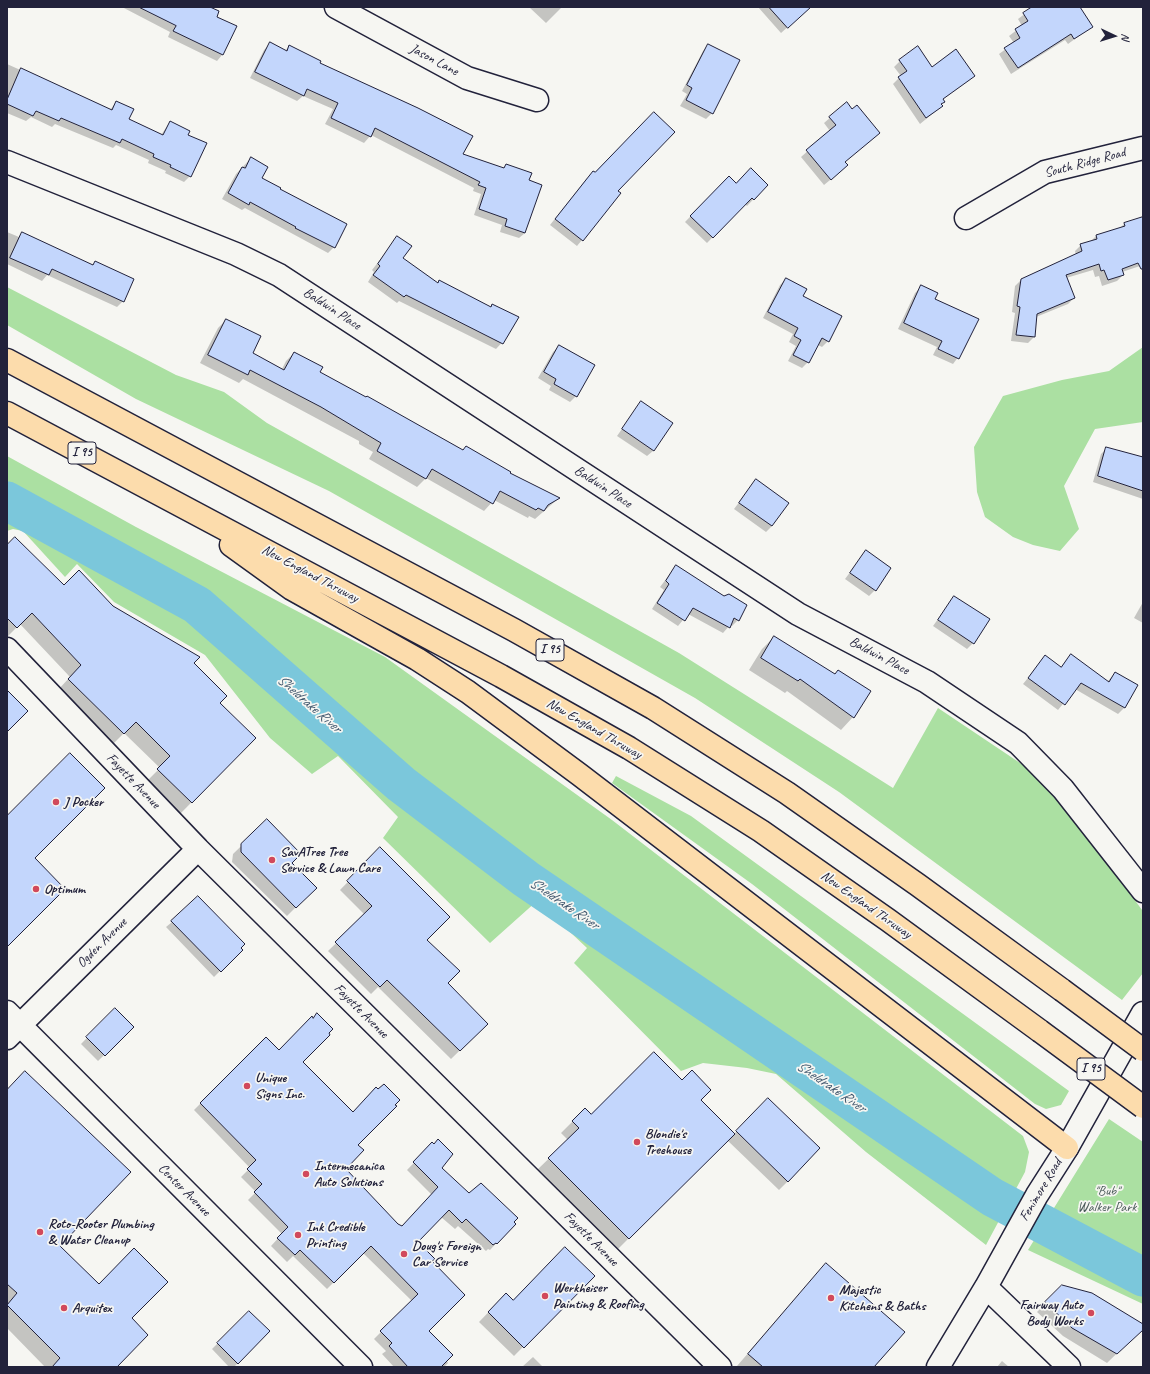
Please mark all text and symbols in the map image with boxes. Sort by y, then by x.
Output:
north arrow [1094,16,1134,56]
text: N [1119,33,1133,41]
street label: Jason Lane [407,40,461,80]
street label: South Ridge Road [1043,144,1127,182]
street label: Baldwin Place [300,284,364,334]
road number: I 95 [68,442,96,464]
street label: Baldwin Place [571,462,635,512]
street label: New England Thruway [259,541,361,607]
street label: Baldwin Place [846,633,912,679]
road number: I 95 [536,639,564,661]
water label: Sheldrake River [273,671,345,737]
street label: New England Thruway [543,695,645,763]
street label: Fayette Avenue [102,750,164,812]
place label: J Pocker [64,794,103,810]
marker: J Pocker [51,797,61,807]
place label: SavATree Tree Service & Lawn Care [280,844,380,876]
marker: SavATree Tree Service & Lawn Care [267,855,277,865]
street label: New England Thruway [817,867,915,943]
water label: Sheldrake River [526,874,602,934]
place label: Optimum [44,881,85,897]
marker: Optimum [31,884,41,894]
street label: Ogden Avenue [73,914,131,972]
street label: Fayette Avenue [330,980,392,1042]
water label: Sheldrake River [793,1057,869,1117]
road number: I 95 [1077,1058,1105,1080]
place label: Unique Signs Inc. [255,1070,305,1102]
marker: Unique Signs Inc. [242,1081,252,1091]
place label: Blondie's Treehouse [645,1126,691,1158]
marker: Blondie's Treehouse [632,1137,642,1147]
street label: Fenimore Road [1016,1156,1066,1224]
place label: Intermecanica Auto Solutions [314,1158,384,1190]
street label: Center Avenue [154,1160,214,1220]
marker: Intermecanica Auto Solutions [301,1169,311,1179]
park label: "Bub" Walker Park [1078,1183,1136,1216]
street label: Fayette Avenue [560,1208,622,1270]
place label: Roto-Rooter Plumbing & Water Cleanup [48,1216,154,1248]
place label: Ink Credible Printing [306,1219,365,1252]
marker: Roto-Rooter Plumbing & Water Cleanup [35,1227,45,1237]
marker: Ink Credible Printing [293,1230,303,1240]
place label: Doug's Foreign Car Service [412,1238,481,1270]
marker: Doug's Foreign Car Service [399,1249,409,1259]
place label: Werkheiser Painting & Roofing [553,1280,644,1312]
place label: Majestic Kitchens & Baths [839,1282,925,1314]
marker: Werkheiser Painting & Roofing [540,1291,550,1301]
marker: Majestic Kitchens & Baths [826,1293,836,1303]
place label: Fairway Auto Body Works [1020,1297,1083,1330]
place label: Arquitex [72,1300,111,1316]
marker: Arquitex [59,1303,69,1313]
marker: Fairway Auto Body Works [1086,1308,1096,1318]

